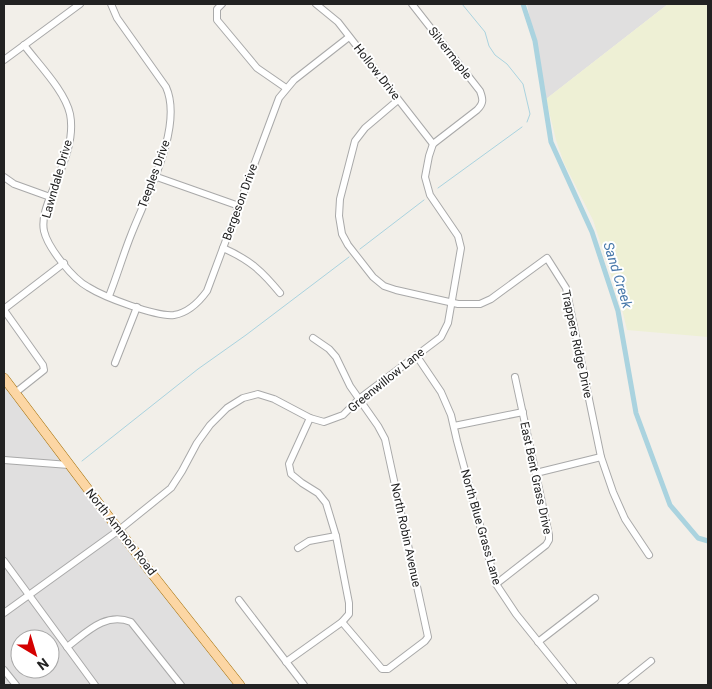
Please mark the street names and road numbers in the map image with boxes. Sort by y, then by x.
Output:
street label: Silvermaple [425,24,475,82]
street label: Hollow Drive [351,41,403,103]
street label: Lawndale Drive [39,138,75,220]
street label: Teeples Drive [135,138,173,210]
street label: Bergeson Drive [220,162,260,242]
street label: Trappers Ridge Drive [559,289,595,399]
street label: Greenwillow Lane [345,345,427,415]
street label: East Bent Grass Drive [517,420,555,536]
street label: North Blue Grass Lane [458,468,504,586]
street label: North Robin Avenue [388,482,424,588]
street label: North Ammon Road [83,486,159,578]

